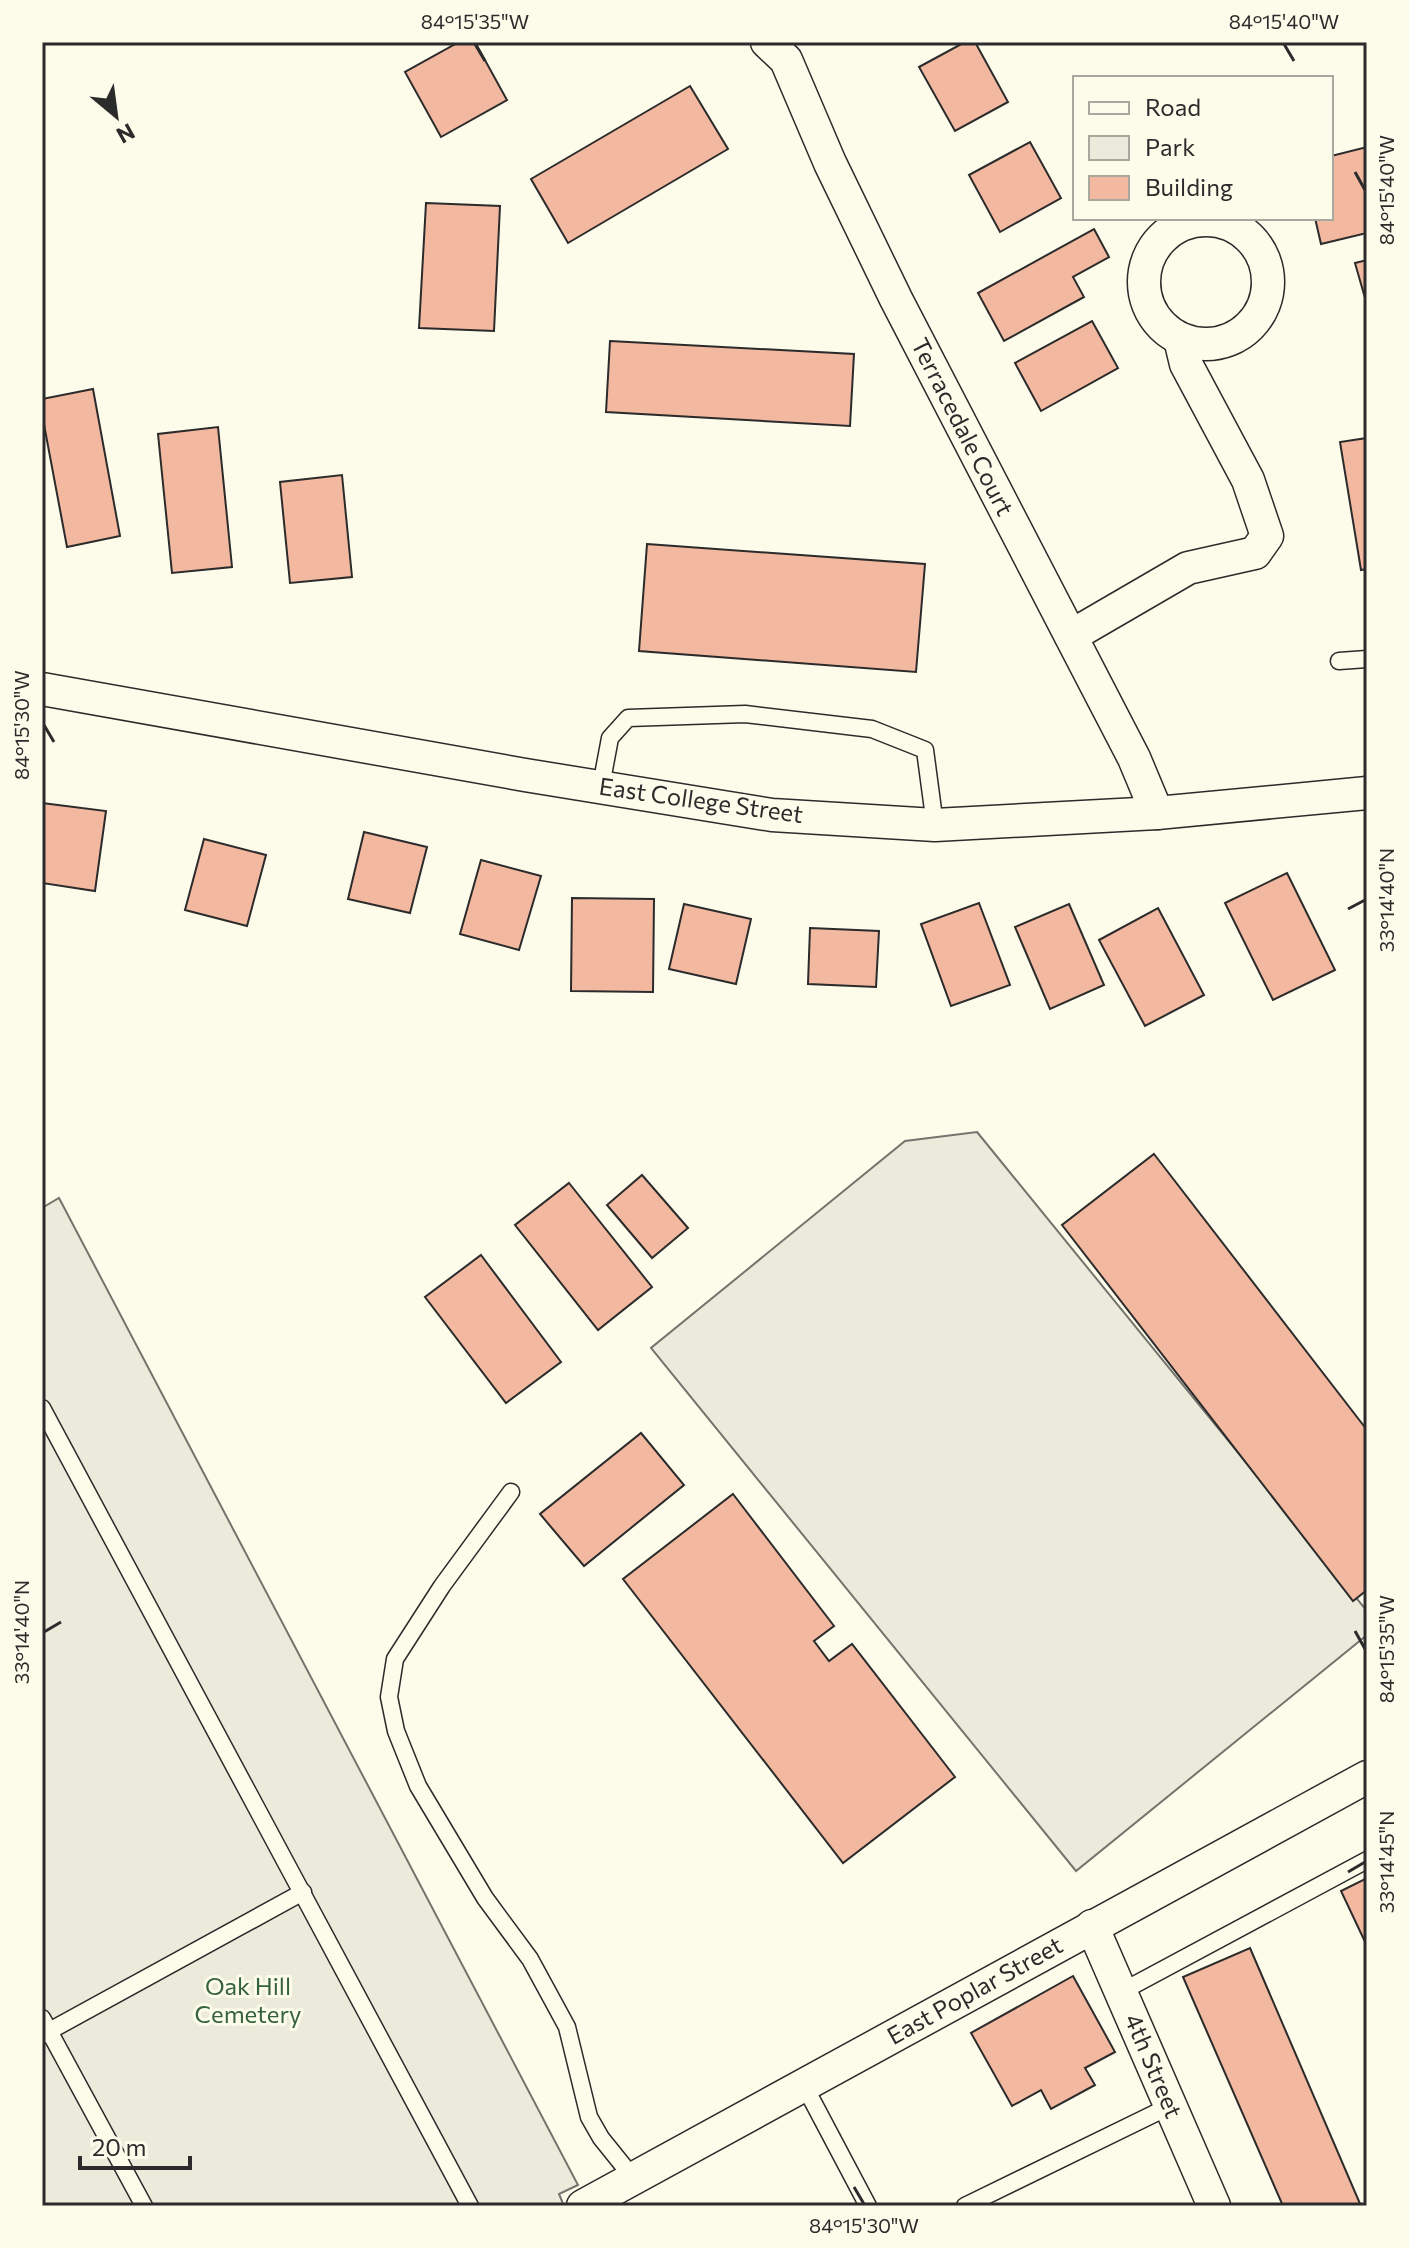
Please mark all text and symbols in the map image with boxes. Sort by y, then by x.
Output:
text: 84°15'35"W [421,9,529,33]
text: 84°15'40"W [1229,9,1339,33]
north arrow [76,76,156,156]
legend [1073,76,1333,220]
text: Road [1145,92,1201,121]
text: N [112,118,140,150]
text: Park [1145,132,1195,161]
text: 84°15'40"W [1374,135,1398,245]
text: Building [1145,172,1233,201]
street label: Terracedale Court [906,333,1021,520]
text: 84°15'30"W [9,670,33,780]
street label: East College Street [597,771,805,828]
text: 33°14'40"N [1374,848,1398,952]
text: 33°14'40"N [9,1580,33,1684]
text: 84°15'35"W [1374,1595,1398,1703]
text: 33°14'45"N [1374,1811,1398,1913]
street label: East Poplar Street [882,1929,1067,2050]
park label: Oak Hill Cemetery [195,1971,301,2028]
street label: 4th Street [1119,2009,1189,2122]
scale bar [80,2120,190,2170]
text: 20 m [92,2132,146,2161]
text: 84°15'30"W [809,2213,919,2237]

